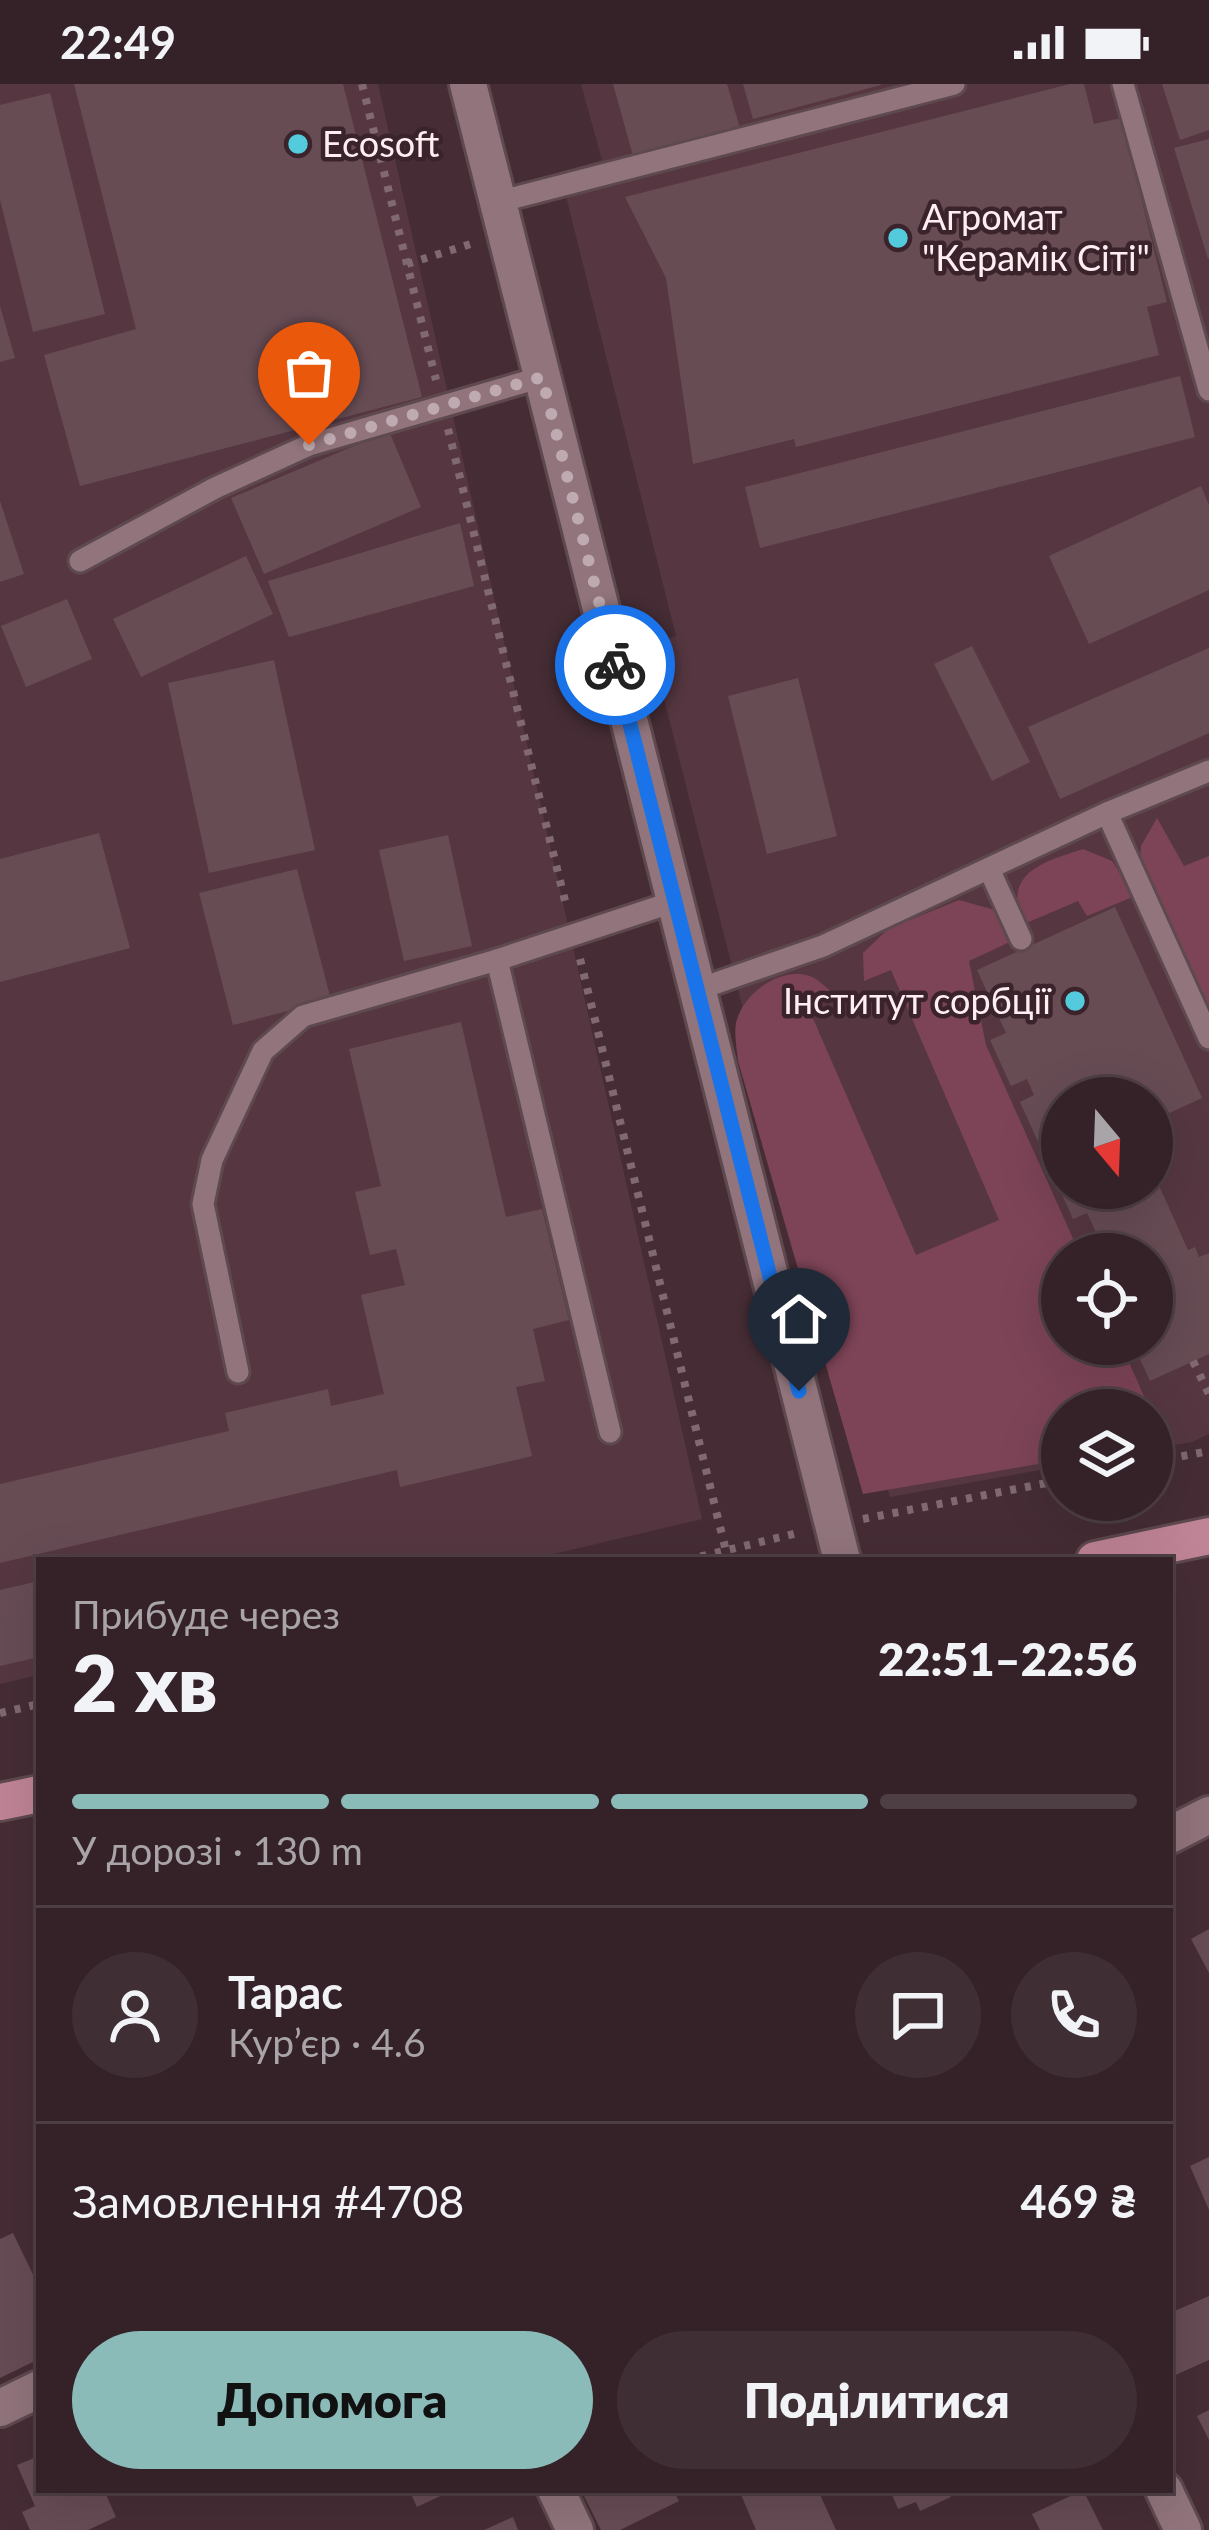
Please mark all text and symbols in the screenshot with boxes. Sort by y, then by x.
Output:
text: 22:49 [60,15,176,69]
place label: Ecosoft [322,121,440,165]
marker: Ecosoft [285,131,311,157]
place label: Агромат "Керамік Сіті" [922,194,1150,279]
marker: Агромат "Керамік Сіті" [885,225,911,251]
pin [258,322,360,445]
icon: bag [276,340,342,406]
courier [555,605,675,725]
icon: bike [582,632,648,698]
place label: Інститут сорбції [783,978,1052,1022]
marker: Інститут сорбції [1062,988,1088,1014]
north arrow [1041,1077,1173,1209]
map controls [1041,1077,1173,1521]
button: locate [1041,1233,1173,1365]
pin [748,1268,850,1391]
icon: home [766,1286,832,1352]
button: layers [1041,1389,1173,1521]
text: Прибуде через [72,1591,340,1637]
text: 22:51–22:56 [878,1632,1137,1686]
text: 2 хв [72,1635,217,1729]
text: У дорозі · 130 m [72,1827,363,1873]
button: person [72,1952,198,2078]
button: chat [855,1952,981,2078]
button: phone [1011,1952,1137,2078]
text: Тарас [228,1965,343,2019]
text: Кур’єр · 4.6 [228,2019,426,2065]
text: Замовлення #4708 [72,2174,464,2228]
text: 469 ₴ [1020,2174,1137,2228]
button: Допомога [72,2331,593,2469]
button: Поділитися [617,2331,1137,2469]

